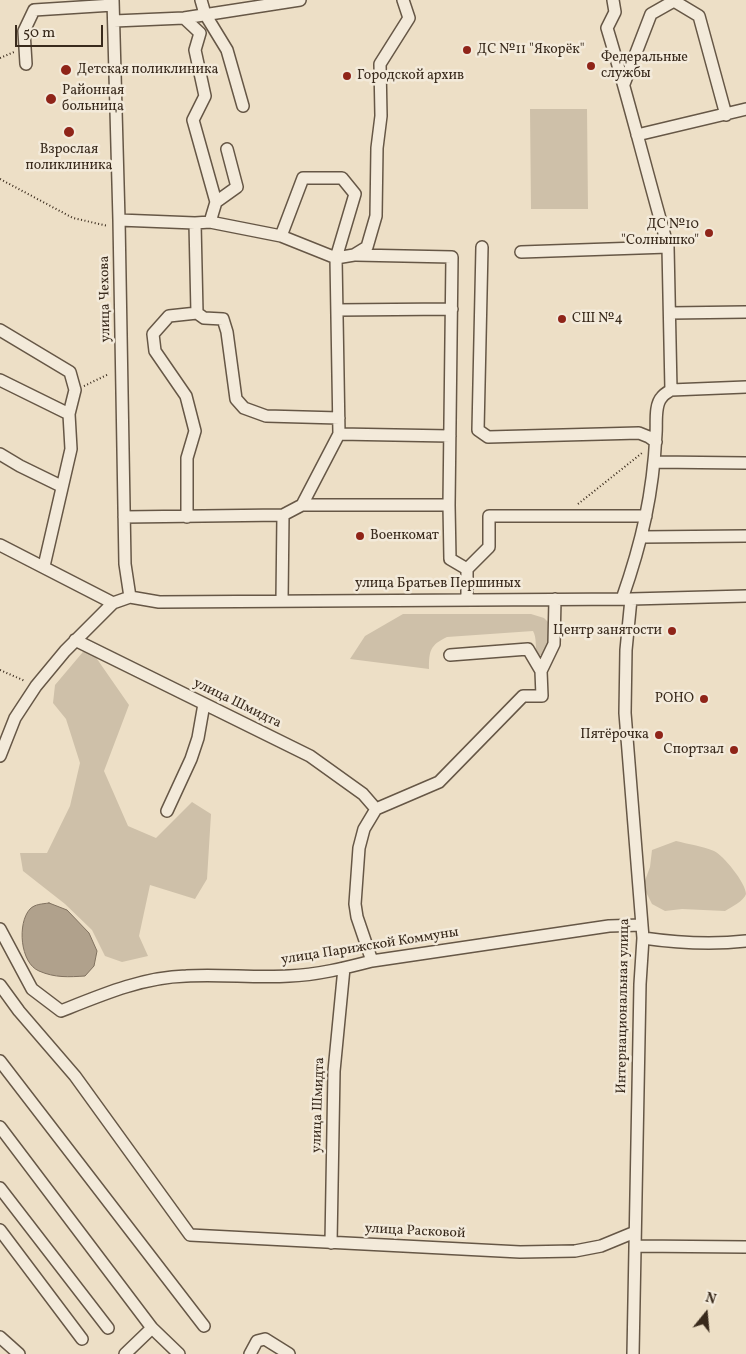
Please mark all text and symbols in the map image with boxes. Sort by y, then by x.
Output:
scale bar [18,15,105,47]
text: 50 m [23,23,55,44]
place label: ДС №11 "Якорёк" [477,42,585,58]
marker: ДС №11 "Якорёк" [461,44,473,56]
place label: Федеральные службы [601,50,688,82]
marker: Федеральные службы [585,60,597,72]
place label: Детская поликлиника [77,62,218,78]
marker: Детская поликлиника [59,63,73,77]
place label: Городской архив [357,68,464,84]
marker: Городской архив [341,70,353,82]
place label: Районная больница [62,83,124,115]
marker: Районная больница [44,92,58,106]
marker: Взрослая поликлиника [62,125,76,139]
place label: Взрослая поликлиника [26,142,112,174]
place label: ДС №10 "Солнышко" [621,217,699,250]
marker: ДС №10 "Солнышко" [703,227,715,239]
street label: улица Чехова [97,255,115,343]
place label: СШ №4 [572,311,623,327]
marker: СШ №4 [556,313,568,325]
place label: Военкомат [370,528,439,544]
marker: Военкомат [354,530,366,542]
street label: улица Братьев Першиных [355,576,521,592]
place label: Центр занятости [553,623,662,639]
marker: Центр занятости [666,625,678,637]
street label: улица Шмидта [190,675,284,733]
place label: РОНО [655,691,694,707]
marker: РОНО [698,693,710,705]
place label: Пятёрочка [580,727,649,743]
marker: Пятёрочка [653,729,665,741]
place label: Спортзал [664,742,724,758]
marker: Спортзал [728,744,740,756]
street label: Интернациональная улица [614,918,634,1094]
street label: улица Парижской Коммуны [280,925,460,969]
street label: улица Шмидта [309,1057,329,1153]
street label: улица Расковой [364,1221,466,1243]
north arrow [681,1289,731,1339]
text: N [703,1289,718,1310]

